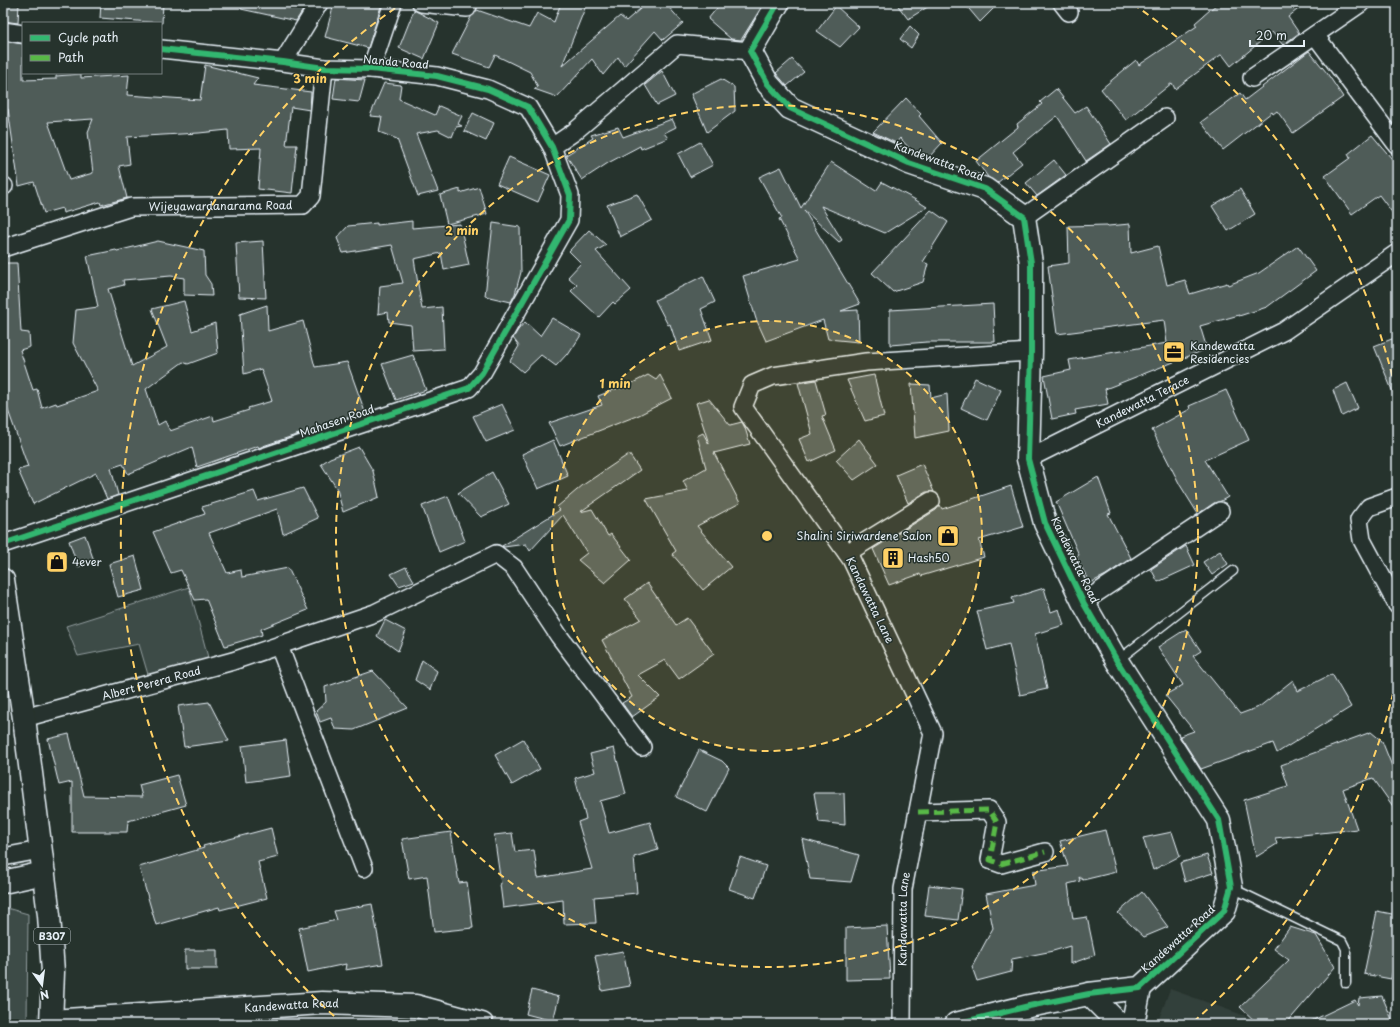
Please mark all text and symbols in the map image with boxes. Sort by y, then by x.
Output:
legend [22,22,162,74]
scale bar [1250,22,1304,48]
text: 20 m [1256,26,1287,44]
text: Cycle path [58,28,119,46]
text: Path [58,48,84,66]
street label: Nanda Road [362,50,430,73]
text: 3 min [293,69,327,87]
street label: Kandewatta Road [892,136,987,185]
street label: Wijeyawardanarama Road [149,196,293,215]
text: 2 min [445,221,479,239]
place label: Kandewatta Residencies [1190,337,1255,367]
office icon: Kandewatta Residencies [1161,339,1187,365]
street label: Kandewatta Terace [1093,371,1192,432]
text: 1 min [599,374,631,392]
street label: Mahasen Road [297,400,376,441]
street label: Kandewatta Road [1047,514,1104,607]
shop icon: Shalini Siriwardene Salon [935,523,961,549]
place label: Shalini Siriwardene Salon [796,527,932,544]
centre of rings [760,529,774,543]
building icon: Hash50 [880,545,906,571]
shop icon: 4ever [44,549,70,575]
place label: Hash50 [908,549,950,566]
place label: 4ever [72,553,102,570]
street label: Kandawatta Lane [842,554,899,646]
street label: Albert Perera Road [100,661,203,704]
street label: Kandawatta Lane [893,870,914,966]
street label: Kandewatta Road [1137,900,1219,977]
road number: B307 [34,928,70,944]
north arrow [22,965,62,1005]
text: N [38,986,51,1005]
street label: Kandewatta Road [244,994,340,1016]

